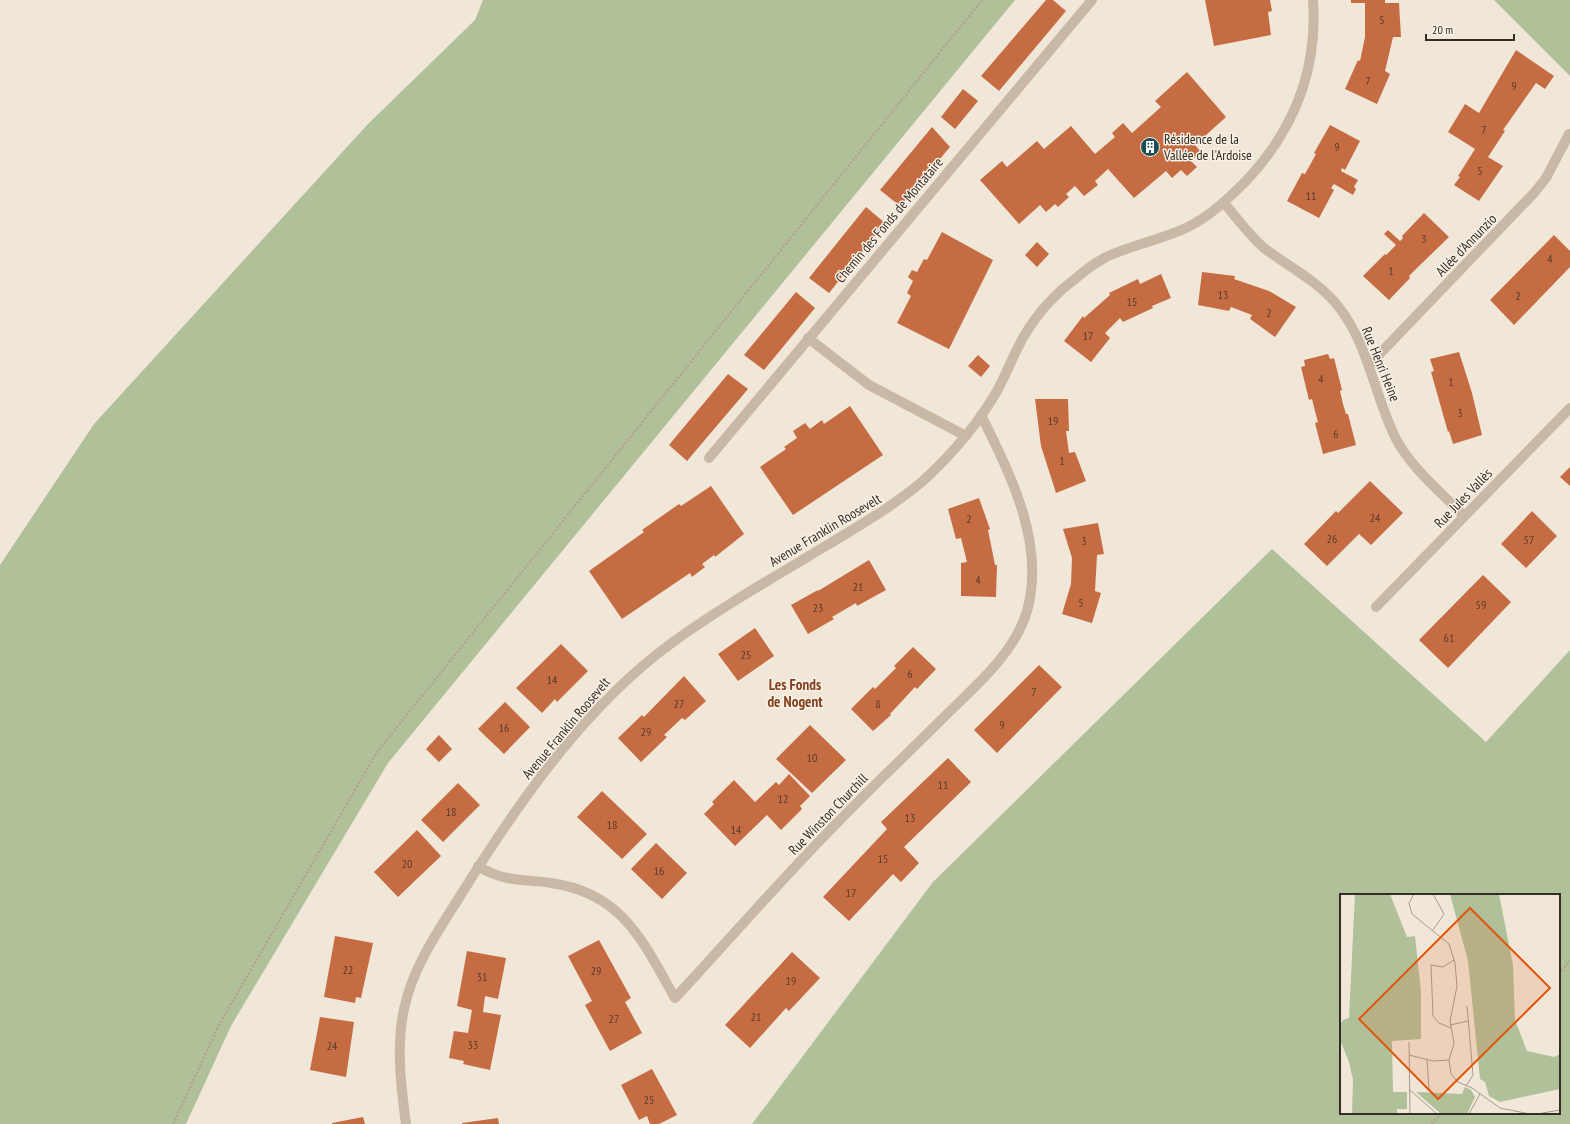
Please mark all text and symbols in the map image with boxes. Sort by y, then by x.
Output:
house number: 5 [1379,12,1385,27]
scale bar [1426,16,1514,42]
text: 20 m [1432,22,1453,37]
house number: 7 [1365,73,1371,88]
house number: 9 [1511,78,1517,93]
house number: 7 [1481,122,1487,137]
place label: Résidence de la Vallée de l'Ardoise [1163,130,1252,164]
building icon: Résidence de la Vallée de l'Ardoise [1139,136,1161,158]
house number: 9 [1334,139,1340,154]
street label: Chemin des Fonds de Montataire [831,153,947,286]
house number: 5 [1477,163,1483,178]
house number: 11 [1306,188,1316,203]
street label: Allée d'Annunzio [1432,210,1500,280]
house number: 3 [1421,231,1427,246]
house number: 4 [1547,251,1553,266]
house number: 1 [1388,263,1394,278]
house number: 13 [1218,287,1228,302]
house number: 2 [1515,288,1521,303]
house number: 15 [1127,294,1137,309]
house number: 2 [1266,305,1272,320]
street label: Rue Henri Heine [1358,324,1404,404]
house number: 17 [1083,328,1093,343]
house number: 4 [1318,371,1324,386]
house number: 1 [1448,374,1454,389]
house number: 3 [1457,405,1463,420]
house number: 19 [1048,413,1058,428]
house number: 6 [1333,426,1339,441]
house number: 1 [1059,453,1065,468]
street label: Rue Jules Vallès [1430,464,1496,532]
street label: Avenue Franklin Roosevelt [766,489,884,571]
house number: 24 [1370,510,1381,525]
house number: 2 [966,511,972,526]
house number: 26 [1327,531,1337,546]
house number: 57 [1524,532,1534,547]
house number: 3 [1081,533,1087,548]
house number: 4 [975,572,981,587]
house number: 21 [853,579,863,594]
house number: 5 [1078,595,1084,610]
house number: 59 [1476,597,1486,612]
house number: 23 [813,600,823,615]
house number: 61 [1444,630,1454,645]
house number: 25 [741,647,751,662]
house number: 6 [907,666,913,681]
house number: 14 [547,672,558,687]
street label: Avenue Franklin Roosevelt [518,673,614,783]
district label: Les Fonds de Nogent [767,675,823,711]
house number: 7 [1031,684,1037,699]
house number: 27 [674,696,684,711]
house number: 8 [875,696,881,711]
house number: 9 [999,717,1005,732]
house number: 16 [499,720,509,735]
house number: 29 [641,724,651,739]
house number: 10 [807,750,817,765]
street label: Rue Winston Churchill [784,769,872,859]
house number: 11 [938,777,948,792]
house number: 12 [778,791,788,806]
house number: 18 [446,804,456,819]
house number: 13 [905,810,915,825]
house number: 18 [607,817,617,832]
house number: 14 [731,822,742,837]
house number: 15 [878,851,888,866]
house number: 20 [402,856,412,871]
house number: 16 [654,863,664,878]
house number: 17 [846,885,856,900]
inset map [1340,894,1560,1114]
house number: 22 [343,962,353,977]
house number: 29 [591,963,601,978]
house number: 31 [477,969,487,984]
house number: 19 [786,973,796,988]
house number: 21 [751,1009,761,1024]
house number: 27 [609,1011,619,1026]
house number: 33 [468,1037,478,1052]
house number: 24 [327,1038,338,1053]
house number: 25 [644,1092,654,1107]

